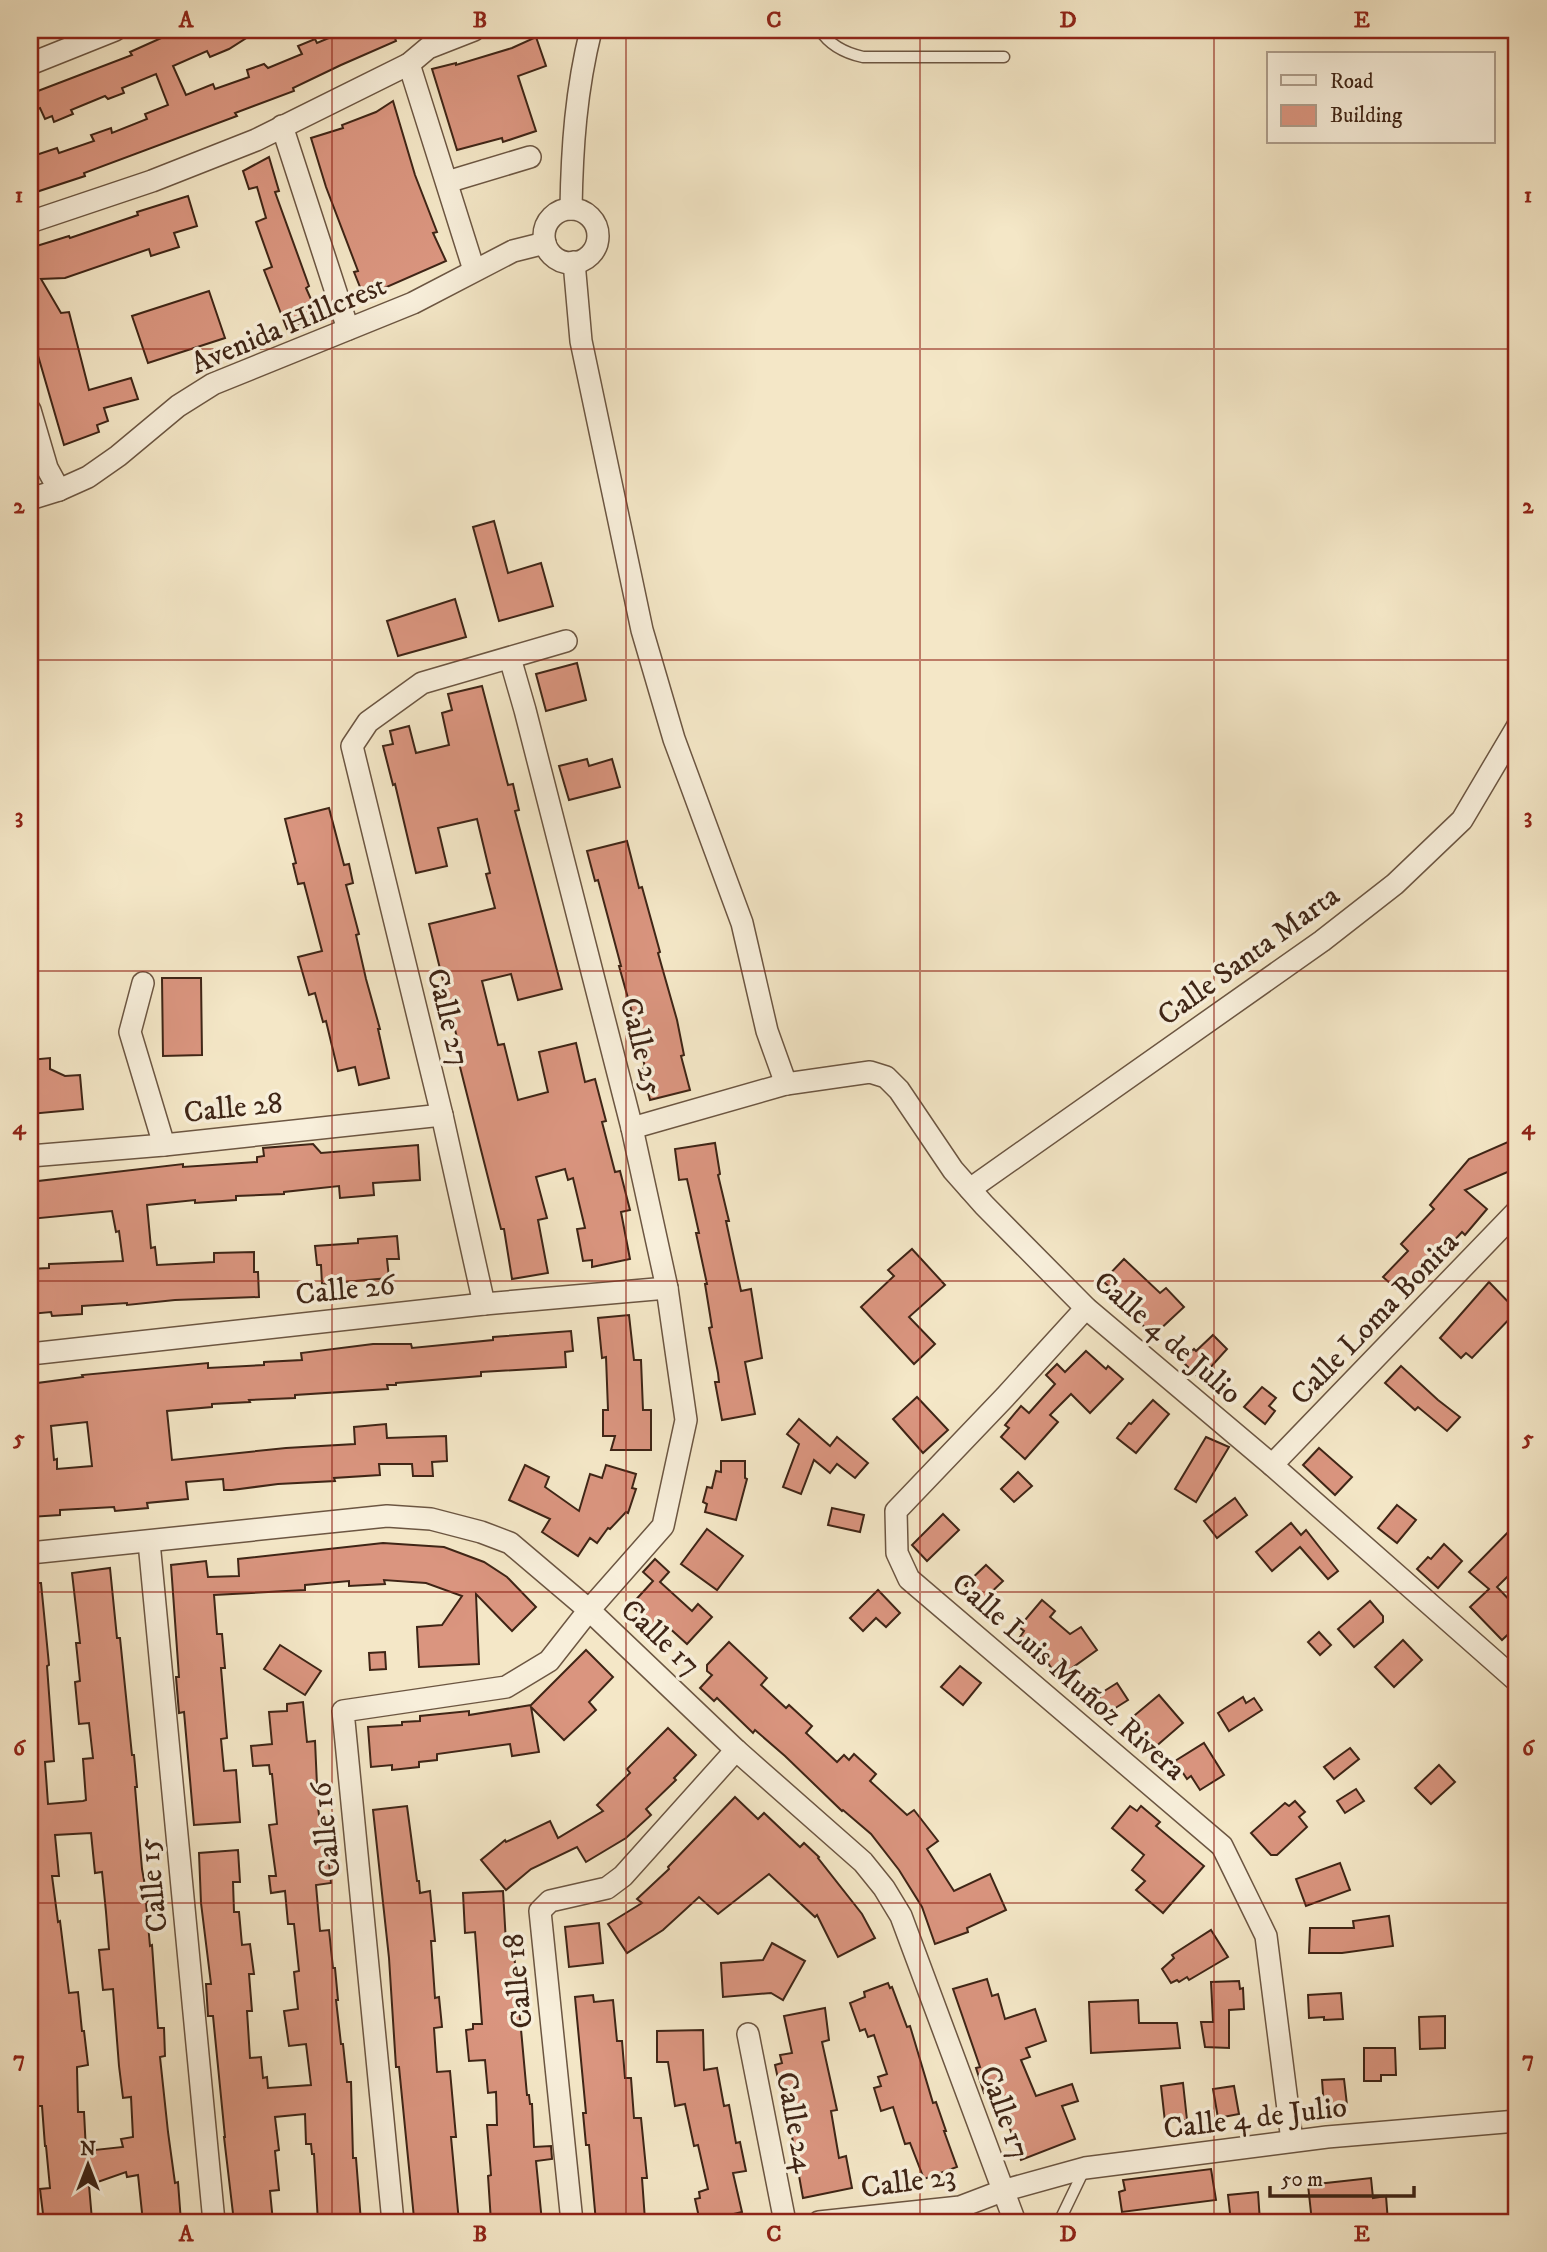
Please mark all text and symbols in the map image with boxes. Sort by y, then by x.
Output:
text: A [178,6,195,35]
text: B [473,6,487,35]
text: C [766,6,782,35]
text: D [1059,6,1077,35]
text: E [1354,6,1370,35]
legend [1267,52,1494,144]
text: Road [1330,69,1374,95]
text: Building [1330,103,1403,129]
text: 1 [15,181,23,210]
text: 1 [1524,181,1532,210]
street label: Avenida Hillcrest [185,268,392,383]
text: 2 [13,492,25,521]
text: 2 [1522,492,1534,521]
text: 3 [15,802,23,831]
text: 3 [1524,802,1532,831]
street label: Calle Santa Marta [1151,878,1347,1035]
street label: Calle 27 [418,965,478,1070]
street label: Calle 25 [611,994,670,1099]
street label: Calle 28 [182,1085,284,1132]
text: 4 [12,1113,27,1142]
text: 4 [1521,1113,1536,1142]
street label: Calle Loma Bonita [1283,1225,1467,1413]
street label: Calle 4 de Julio [1085,1264,1249,1413]
street label: Calle 26 [294,1267,398,1314]
text: 5 [12,1424,25,1453]
text: 5 [1521,1424,1534,1453]
street label: Calle Luis Muñoz Rivera [943,1565,1193,1789]
street label: Calle 17 [612,1592,708,1684]
text: 6 [13,1734,27,1763]
text: 6 [1522,1734,1536,1763]
street label: Calle 16 [303,1779,350,1880]
street label: Calle 15 [130,1835,177,1934]
street label: Calle 18 [495,1931,542,2030]
text: 7 [13,2045,25,2074]
text: 7 [1522,2045,1534,2074]
street label: Calle 17 [970,2061,1037,2164]
street label: Calle 24 [767,2069,823,2176]
street label: Calle 4 de Julio [1162,2089,1349,2148]
north arrow [52,2130,122,2200]
text: N [80,2138,96,2161]
scale bar [1270,2154,1414,2198]
street label: Calle 23 [858,2158,958,2207]
text: 50 m [1281,2167,1323,2193]
text: A [178,2220,195,2249]
text: B [473,2220,487,2249]
text: C [766,2220,782,2249]
text: D [1059,2220,1077,2249]
text: E [1354,2220,1370,2249]

